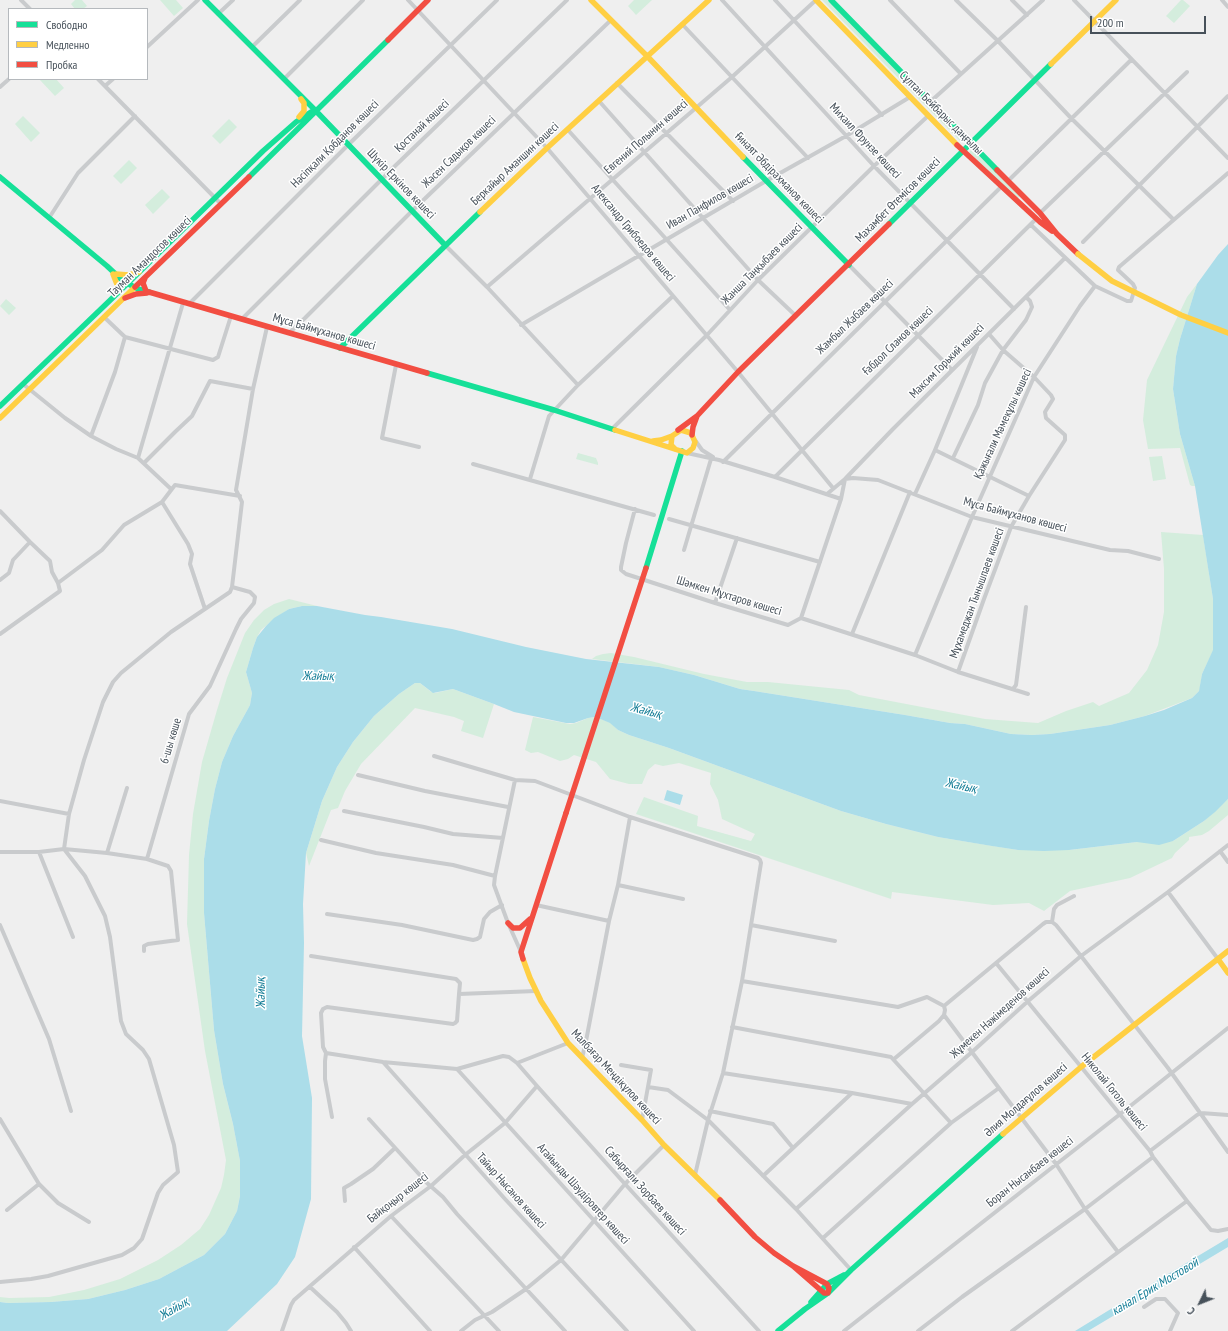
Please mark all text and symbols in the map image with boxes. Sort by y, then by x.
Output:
legend [8,8,148,80]
scale bar [1092,8,1208,34]
text: 200 m [1097,15,1124,30]
text: Свободно [46,17,88,32]
text: Медленно [46,37,89,52]
text: Пробка [46,57,77,72]
street label: Сұлтан Бейбарыс даңғылы [896,68,986,158]
street label: Қостанай көшесі [392,96,452,156]
street label: Нәсіпқали Қобданов көшесі [288,97,382,191]
street label: Евгений Полынин көшесі [601,97,691,177]
street label: Михаил Фрунзе көшесі [826,100,904,182]
street label: Жәсен Садықов көшесі [419,113,499,191]
street label: Беркайыр Аманшин көшесі [468,119,562,209]
street label: Ғинаят Әбдірахманов көшесі [732,129,826,227]
street label: Шүкір Еркінов көшесі [364,146,438,222]
street label: Махамбет Өтемісов көшесі [852,154,944,246]
street label: Иван Панфилов көшесі [664,171,756,233]
street label: Александр Грибоедов көшесі [588,181,678,285]
street label: Тауман Амандосов көшесі [105,214,195,300]
street label: Жанша Таңқыбаев көшесі [718,220,806,308]
street label: Жамбыл Жабаев көшесі [813,277,897,357]
street label: Ғабдол Сланов көшесі [860,304,936,378]
street label: Мұса Баймұханов көшесі [271,310,377,354]
street label: Максим Горький көшесі [907,321,987,401]
street label: Қажығали Мәмекұлы көшесі [971,366,1035,482]
street label: Мұса Баймұханов көшесі [962,494,1068,536]
street label: Мұхамеджан Тынышпаев көшесі [947,526,1007,660]
street label: Шәмкен Мұхтаров көшесі [675,573,783,619]
water label: Жайық [302,668,334,684]
water label: Жайық [629,699,663,723]
street label: 6-шы көше [157,717,185,765]
water label: Жайық [944,775,978,797]
street label: Жұмекен Нәжімеденов көшесі [947,965,1053,1061]
water label: Жайық [253,977,269,1009]
street label: Малбағар Меңдіқұлов көшесі [568,1026,664,1128]
street label: Николай Гоголь көшесі [1078,1050,1150,1134]
street label: Әлия Молдағұлов көшесі [982,1060,1070,1140]
street label: Боран Нысанбаев көшесі [984,1134,1076,1210]
street label: Агайынды Шәудіровтер көшесi [534,1141,632,1247]
street label: Сабырғали Зорбаев көшесі [601,1144,689,1238]
street label: Тайыр Нысанов көшесi [473,1150,549,1232]
street label: Байқоңыр көшесi [365,1170,431,1226]
water label: канал Ерик Мостовой [1109,1255,1201,1319]
north arrow [1180,1283,1220,1323]
water label: Жайық [156,1294,192,1324]
text: С [1184,1305,1198,1318]

